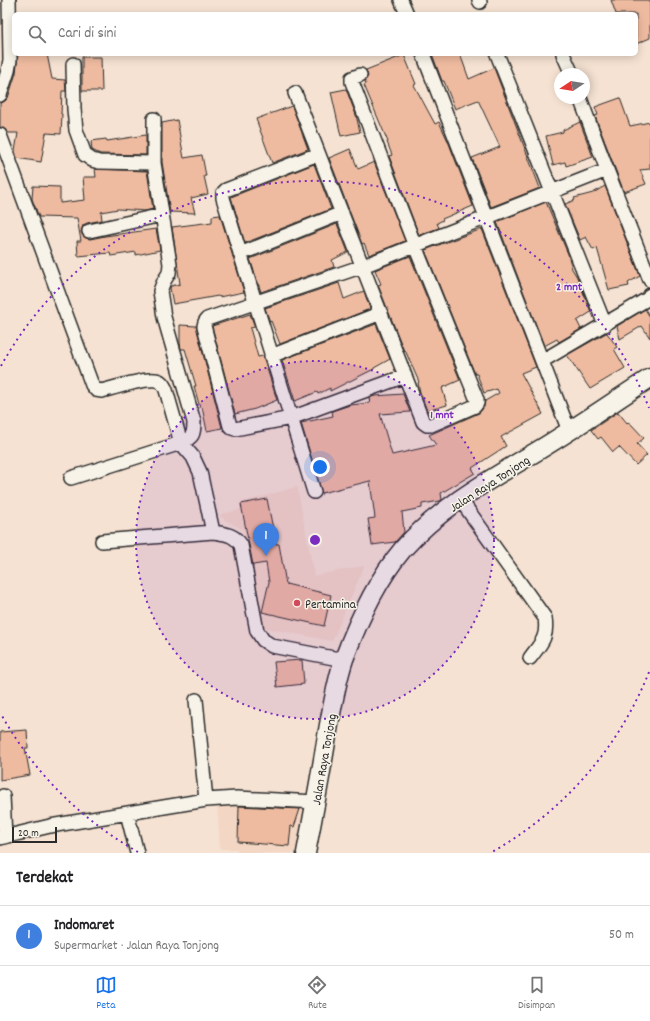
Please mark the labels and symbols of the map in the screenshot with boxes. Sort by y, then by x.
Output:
north arrow [554,68,590,104]
text: 2 mnt [556,279,583,296]
text: 1 mnt [430,407,454,424]
street label: Jalan Raya Tonjong [446,452,535,518]
your location [310,457,330,477]
pin: 1 [253,523,279,556]
centre of rings [308,533,322,547]
place label: Pertamina [305,596,357,615]
marker: Pertamina [292,598,302,608]
street label: Jalan Raya Tonjong [308,712,343,807]
scale bar [12,825,57,844]

